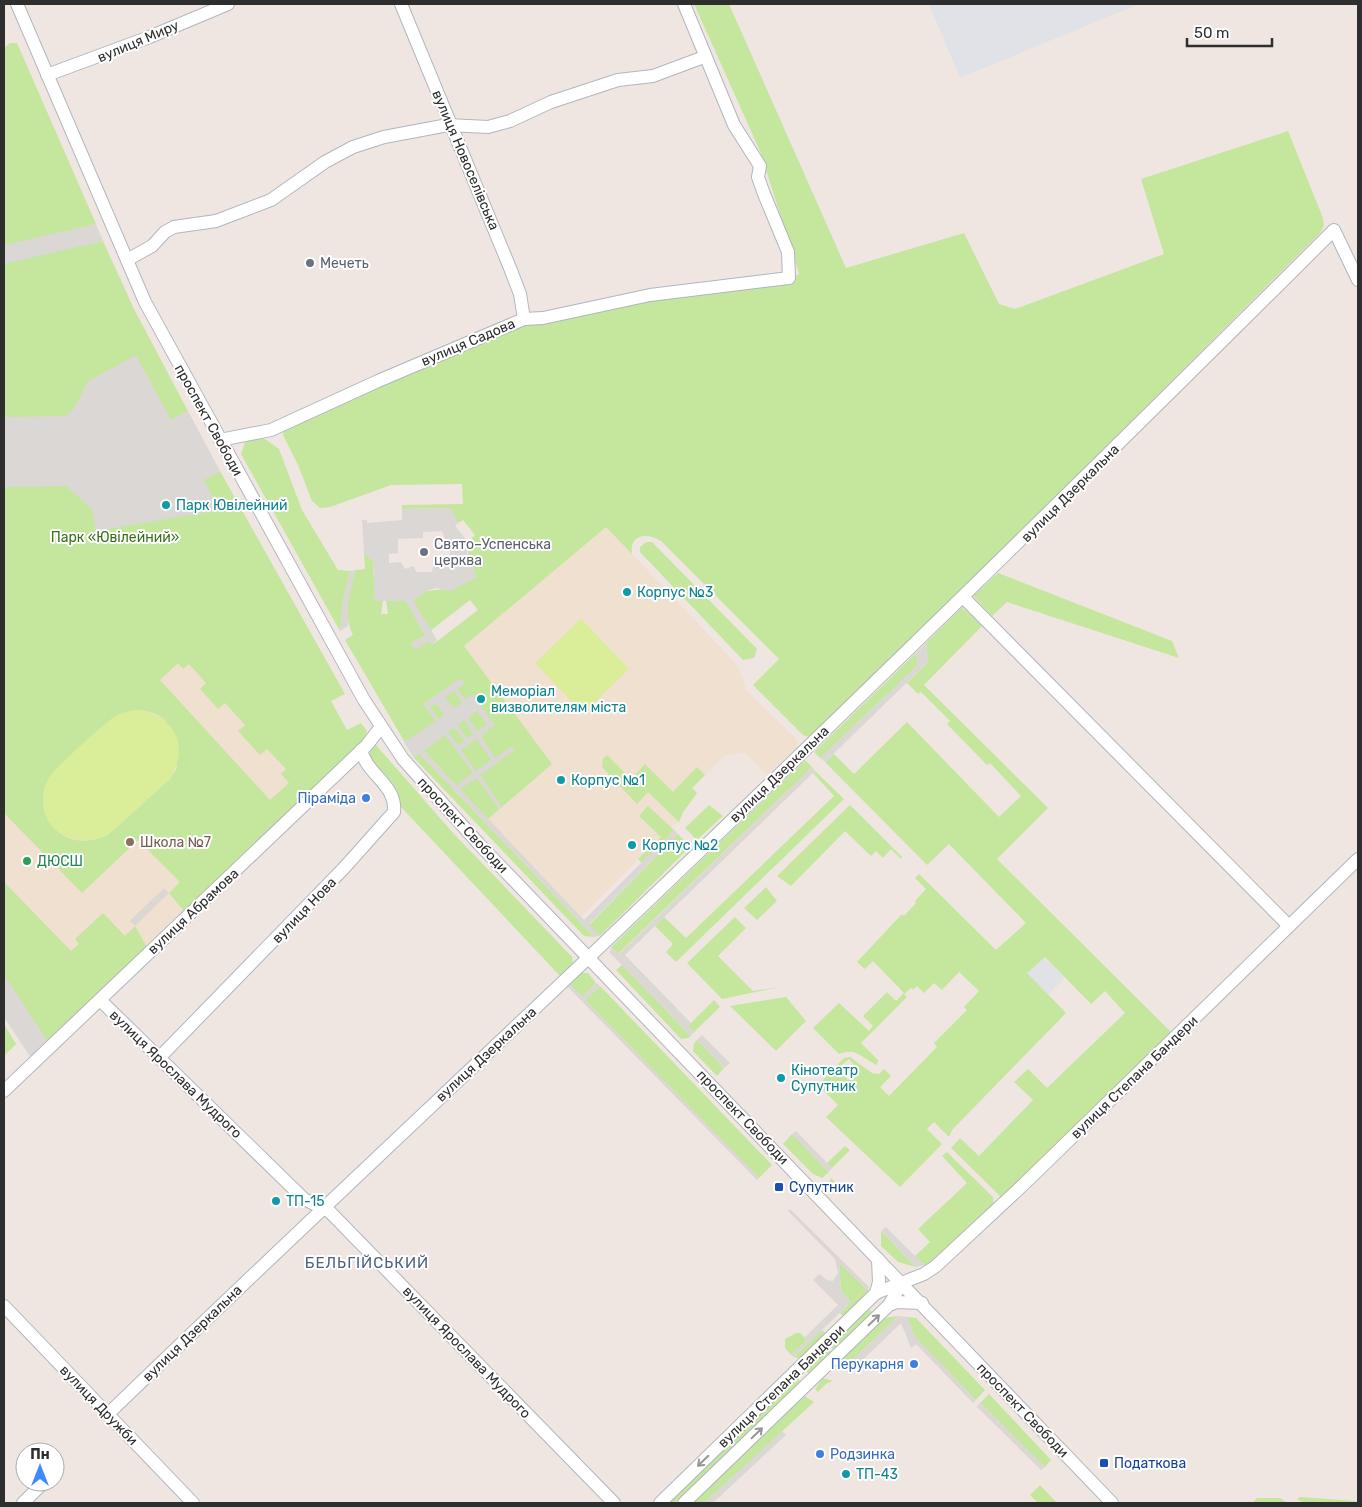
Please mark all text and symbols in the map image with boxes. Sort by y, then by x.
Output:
scale bar [1187,15,1272,47]
street label: вулиця Миру [95,17,182,66]
text: 50 m [1194,24,1229,42]
street label: вулиця Новоселівська [428,88,503,233]
place label: Мечеть [320,255,369,272]
marker: Мечеть [304,257,316,269]
street label: вулиця Садова [419,315,518,370]
street label: проспект Свободи [171,361,246,479]
street label: вулиця Дзеркальна [1018,441,1123,546]
place label: Парк Ювілейний [176,497,288,514]
marker: Парк Ювілейний [160,499,172,511]
park label: Парк «Ювілейний» [51,529,179,546]
place label: Свято–Успенська церква [434,536,551,569]
marker: Свято–Успенська церква [418,546,430,558]
place label: Корпус №3 [637,584,713,601]
marker: Корпус №3 [621,586,633,598]
place label: Меморіал визволителям міста [491,683,626,716]
marker: Меморіал визволителям міста [475,693,487,705]
street label: вулиця Дзеркальна [726,723,832,826]
place label: Корпус №1 [571,772,645,789]
street label: проспект Свободи [414,774,511,877]
marker: Корпус №1 [555,774,567,786]
place label: Піраміда [297,790,356,807]
marker: Піраміда [360,792,372,804]
place label: Школа №7 [140,834,211,851]
marker: Школа №7 [124,836,136,848]
place label: Корпус №2 [642,837,718,854]
marker: Корпус №2 [626,839,638,851]
place label: ДЮСШ [37,853,83,870]
marker: ДЮСШ [21,855,33,867]
street label: вулиця Абрамова [144,865,242,958]
street label: вулиця Нова [269,874,340,947]
street label: вулиця Дзеркальна [433,1003,540,1105]
street label: вулиця Ярослава Мудрого [106,1007,245,1142]
street label: вулиця Степана Бандери [1067,1012,1201,1142]
place label: Кінотеатр Супутник [791,1062,858,1095]
street label: проспект Свободи [693,1067,792,1168]
marker: Кінотеатр Супутник [775,1072,787,1084]
place label: Супутник [789,1179,854,1196]
marker: Супутник [773,1181,785,1193]
place label: ТП-15 [286,1193,325,1210]
marker: ТП-15 [270,1195,282,1207]
district label: БЕЛЬГІЙСЬКИЙ [305,1254,429,1272]
street label: вулиця Дзеркальна [139,1282,245,1385]
street label: вулиця Ярослава Мудрого [399,1283,534,1422]
one-way arrow [868,1314,880,1326]
street label: вулиця Степана Бандери [714,1321,848,1451]
place label: Перукарня [831,1356,904,1373]
marker: Перукарня [908,1358,920,1370]
street label: проспект Свободи [973,1360,1072,1461]
street label: вулиця Дружби [56,1362,141,1449]
one-way arrow [751,1427,763,1439]
north arrow [15,1442,65,1492]
text: Пн [30,1446,50,1463]
place label: Родзинка [830,1446,895,1463]
marker: Родзинка [814,1448,826,1460]
one-way arrow [697,1455,709,1467]
place label: Податкова [1114,1455,1186,1472]
marker: Податкова [1098,1457,1110,1469]
place label: ТП-43 [856,1466,898,1483]
marker: ТП-43 [840,1468,852,1480]

